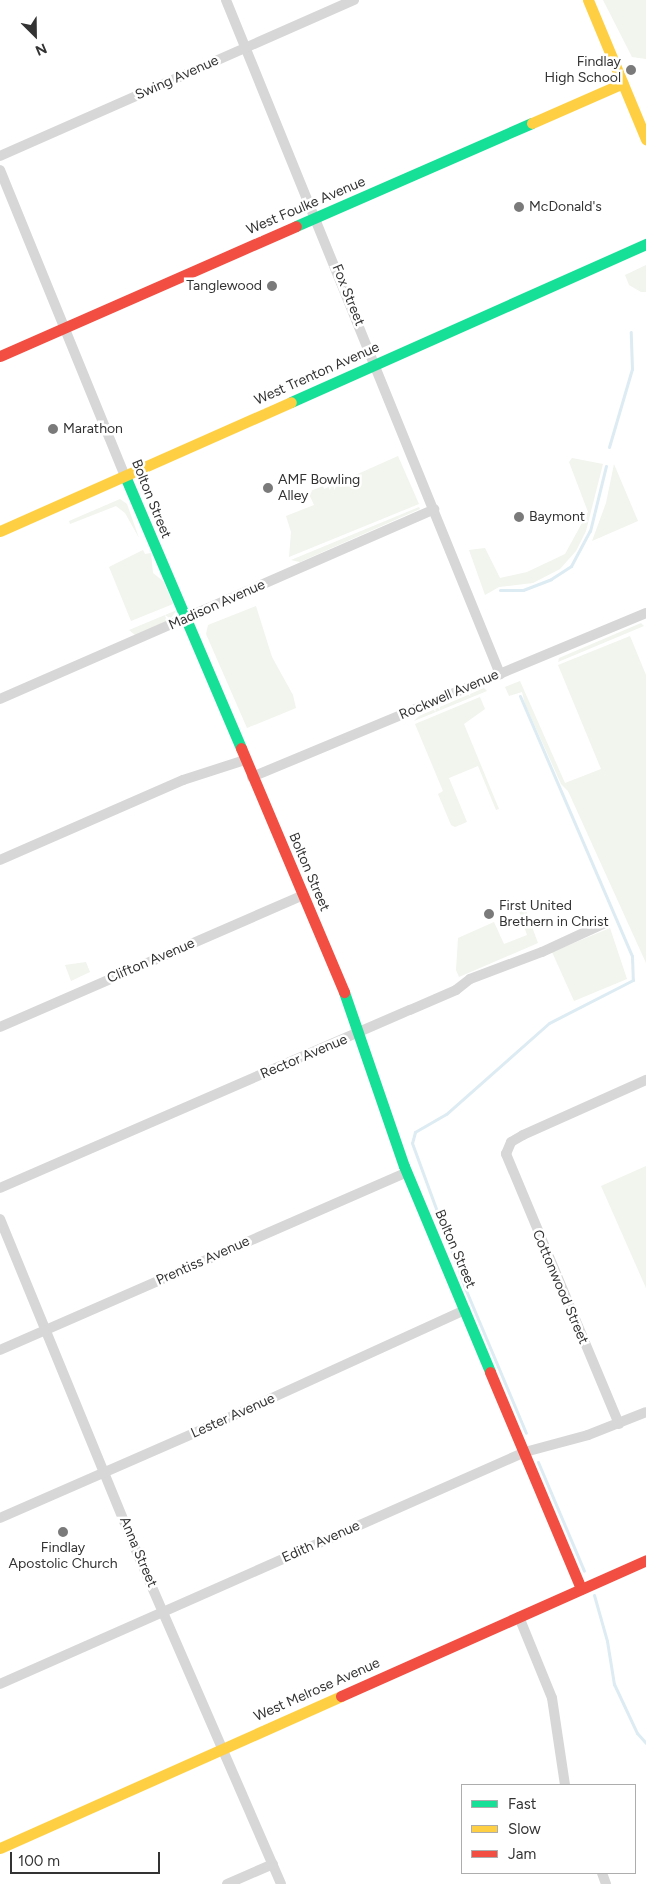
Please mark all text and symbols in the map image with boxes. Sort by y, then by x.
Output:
north arrow [10,10,60,60]
text: N [33,39,49,59]
street label: Swing Avenue [133,52,221,104]
place label: Findlay High School [544,54,621,86]
marker: Findlay High School [625,64,637,76]
street label: West Foulke Avenue [244,173,368,239]
place label: McDonald's [529,199,602,215]
marker: McDonald's [513,201,525,213]
street label: Fox Street [328,262,368,328]
place label: Tanglewood [186,278,262,294]
marker: Tanglewood [266,280,278,292]
street label: West Trenton Avenue [252,339,382,409]
place label: Marathon [63,421,123,437]
marker: Marathon [47,423,59,435]
street label: Bolton Street [128,457,174,541]
place label: AMF Bowling Alley [278,472,360,504]
marker: AMF Bowling Alley [262,482,274,494]
place label: Baymont [529,509,585,525]
marker: Baymont [513,511,525,523]
street label: Madison Avenue [166,576,268,634]
street label: Rockwell Avenue [397,666,501,724]
street label: Bolton Street [285,830,333,914]
place label: First United Brethern in Christ [499,898,609,930]
marker: First United Brethern in Christ [483,908,495,920]
street label: Clifton Avenue [105,935,197,987]
street label: Rector Avenue [258,1031,350,1083]
street label: Bolton Street [431,1207,479,1291]
street label: Cottonwood Street [528,1227,592,1347]
street label: Prentiss Avenue [154,1233,252,1289]
street label: Lester Avenue [189,1390,277,1442]
street label: Anna Street [116,1514,160,1590]
street label: Edith Avenue [279,1517,363,1567]
marker: Findlay Apostolic Church [57,1526,69,1538]
place label: Findlay Apostolic Church [9,1540,117,1572]
street label: West Melrose Avenue [251,1655,383,1725]
legend [461,1784,636,1874]
text: Fast [508,1795,536,1813]
text: Slow [508,1820,541,1838]
scale bar [12,1842,162,1874]
text: Jam [508,1845,536,1863]
text: 100 m [18,1852,60,1870]

